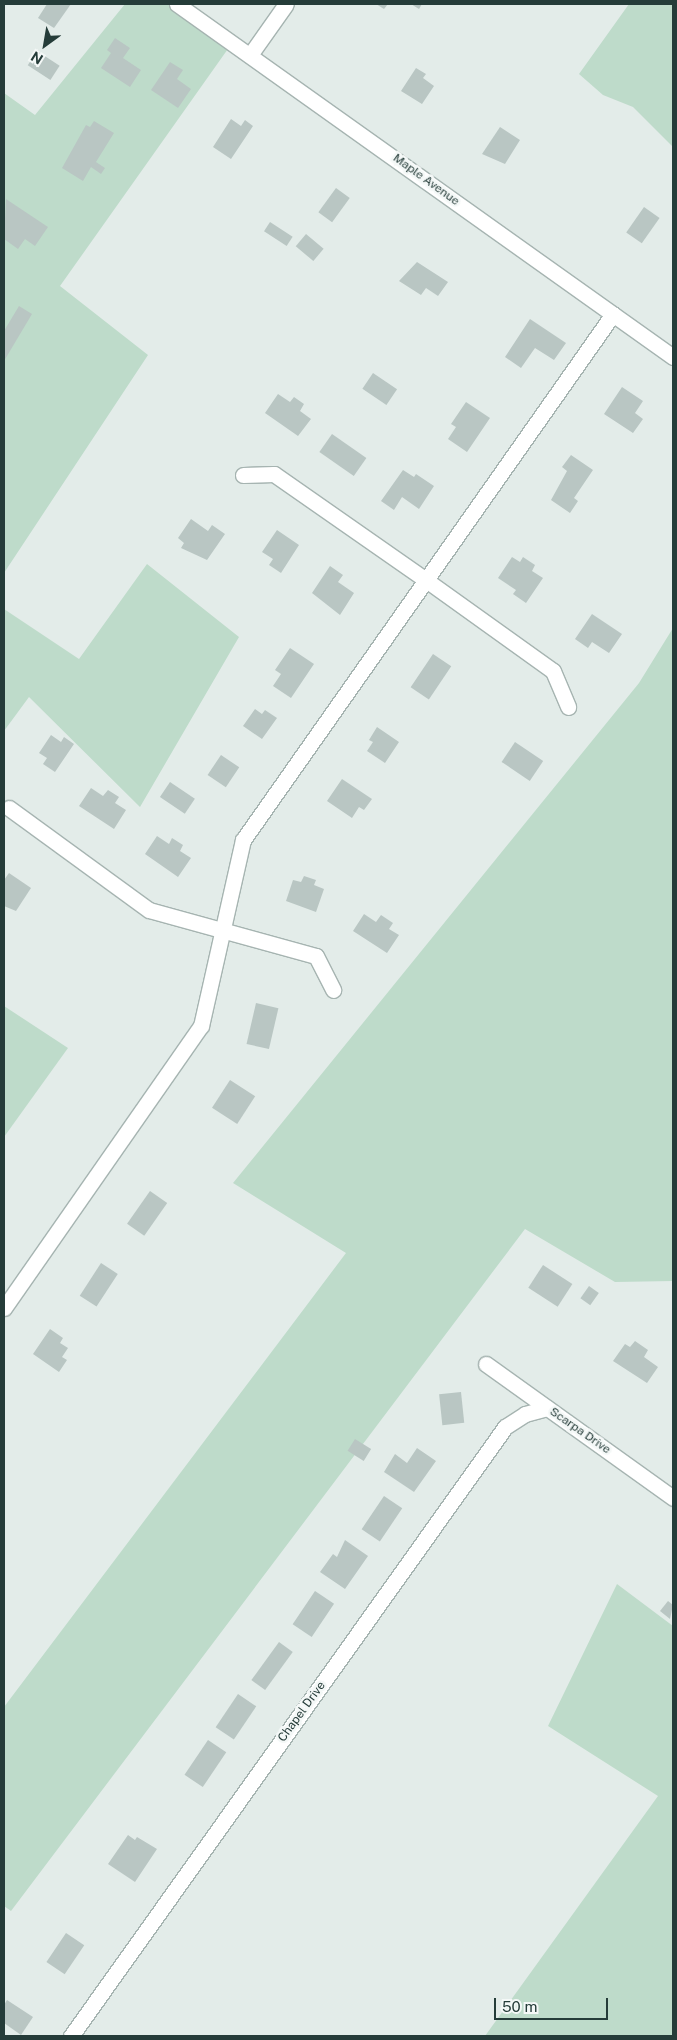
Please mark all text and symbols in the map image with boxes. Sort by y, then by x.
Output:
north arrow [20,20,70,70]
text: N [28,48,46,67]
street label: Maple Avenue [390,151,462,209]
street label: Scarpa Drive [547,1405,613,1457]
street label: Chapel Drive [275,1679,329,1745]
scale bar [497,1988,611,2020]
text: 50 m [502,1998,537,2015]

